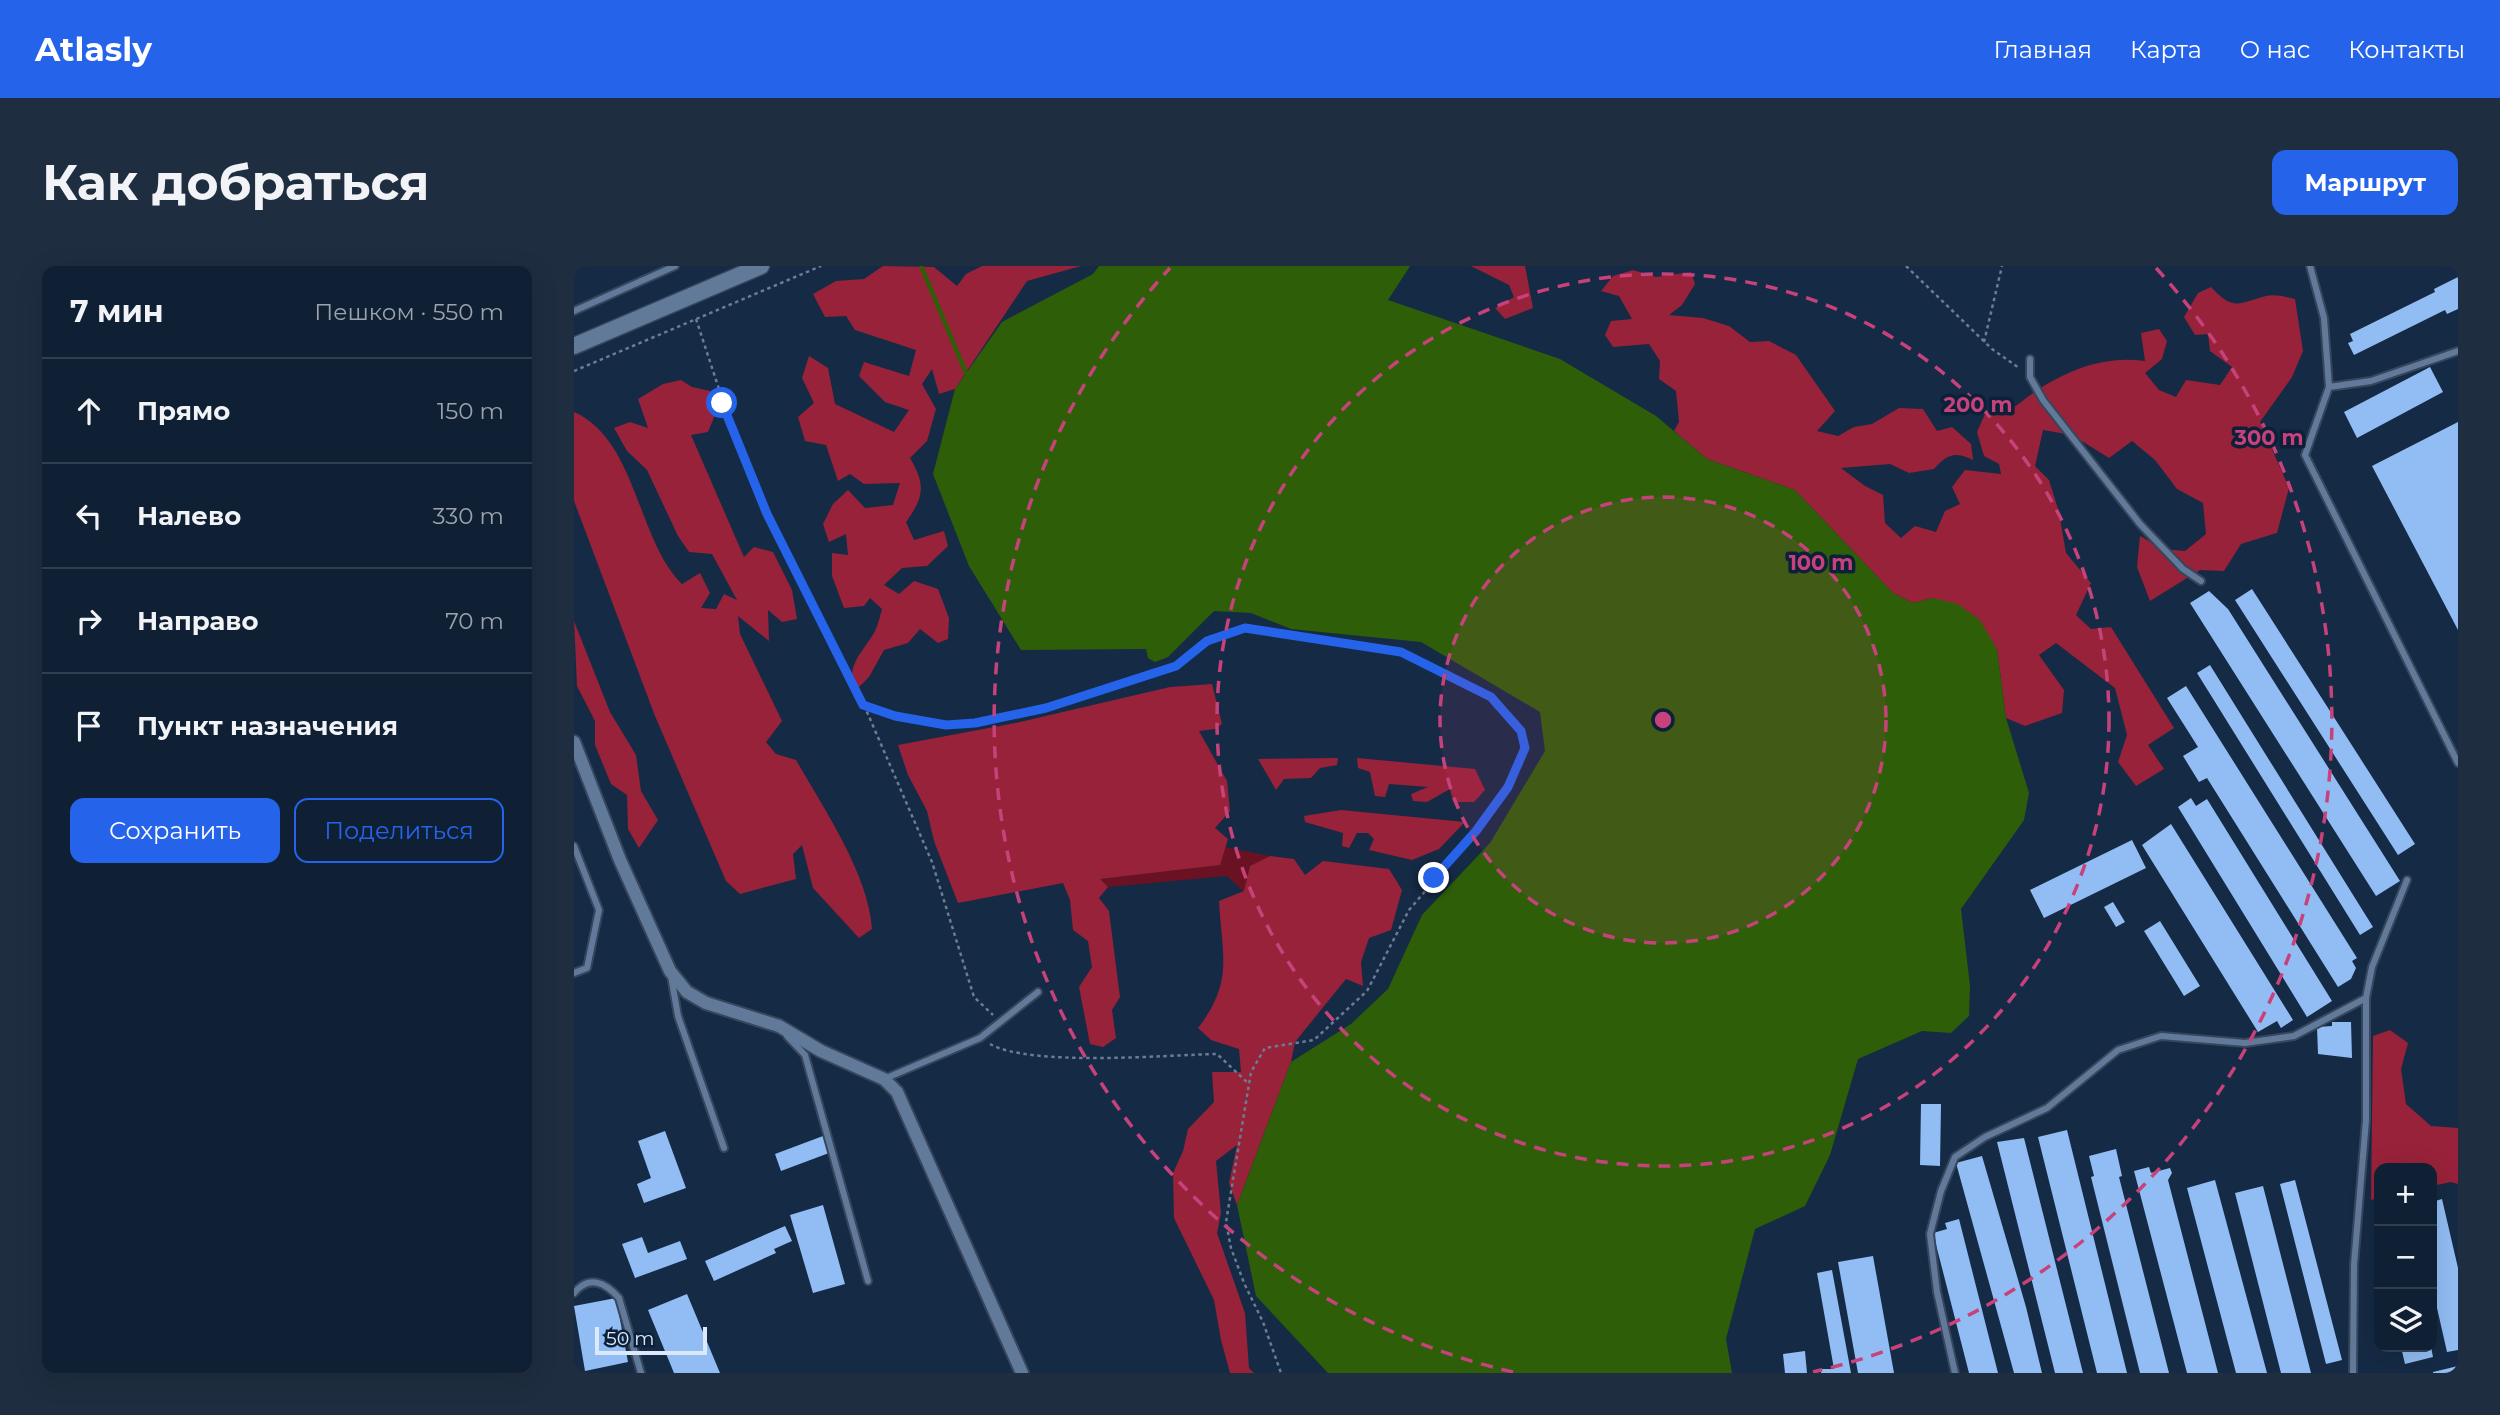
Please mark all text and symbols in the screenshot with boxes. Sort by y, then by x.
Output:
text: Atlasly [35,29,152,69]
text: Главная [1994,35,2092,64]
text: Карта [2130,35,2202,64]
text: О нас [2240,35,2310,64]
text: Контакты [2348,35,2465,64]
button: Маршрут [2272,150,2458,215]
text: Как добраться [42,153,430,212]
text: 7 мин [70,293,164,330]
text: Пешком · 550 m [314,298,504,326]
route start [706,387,737,418]
icon: ahead [70,392,108,430]
text: 200 m [1944,392,2012,417]
text: Прямо [137,395,230,427]
text: 150 m [437,397,504,425]
text: 300 m [2234,425,2303,450]
icon: left [70,497,108,535]
text: Налево [137,500,241,532]
text: 330 m [433,502,504,530]
text: 100 m [1789,550,1853,575]
icon: right [70,602,108,640]
text: Направо [137,605,258,637]
text: 70 m [445,607,504,635]
icon: arrive [70,707,108,745]
centre of rings [1651,708,1675,732]
text: Пункт назначения [137,710,398,742]
button: Сохранить [70,798,280,863]
button: Поделиться [294,798,504,863]
route end [1418,862,1449,893]
map controls [2374,1163,2437,1352]
button: + [2374,1163,2437,1226]
button: − [2374,1226,2437,1289]
button: layers [2374,1289,2437,1352]
scale bar [595,1324,707,1356]
text: 50 m [606,1327,654,1350]

